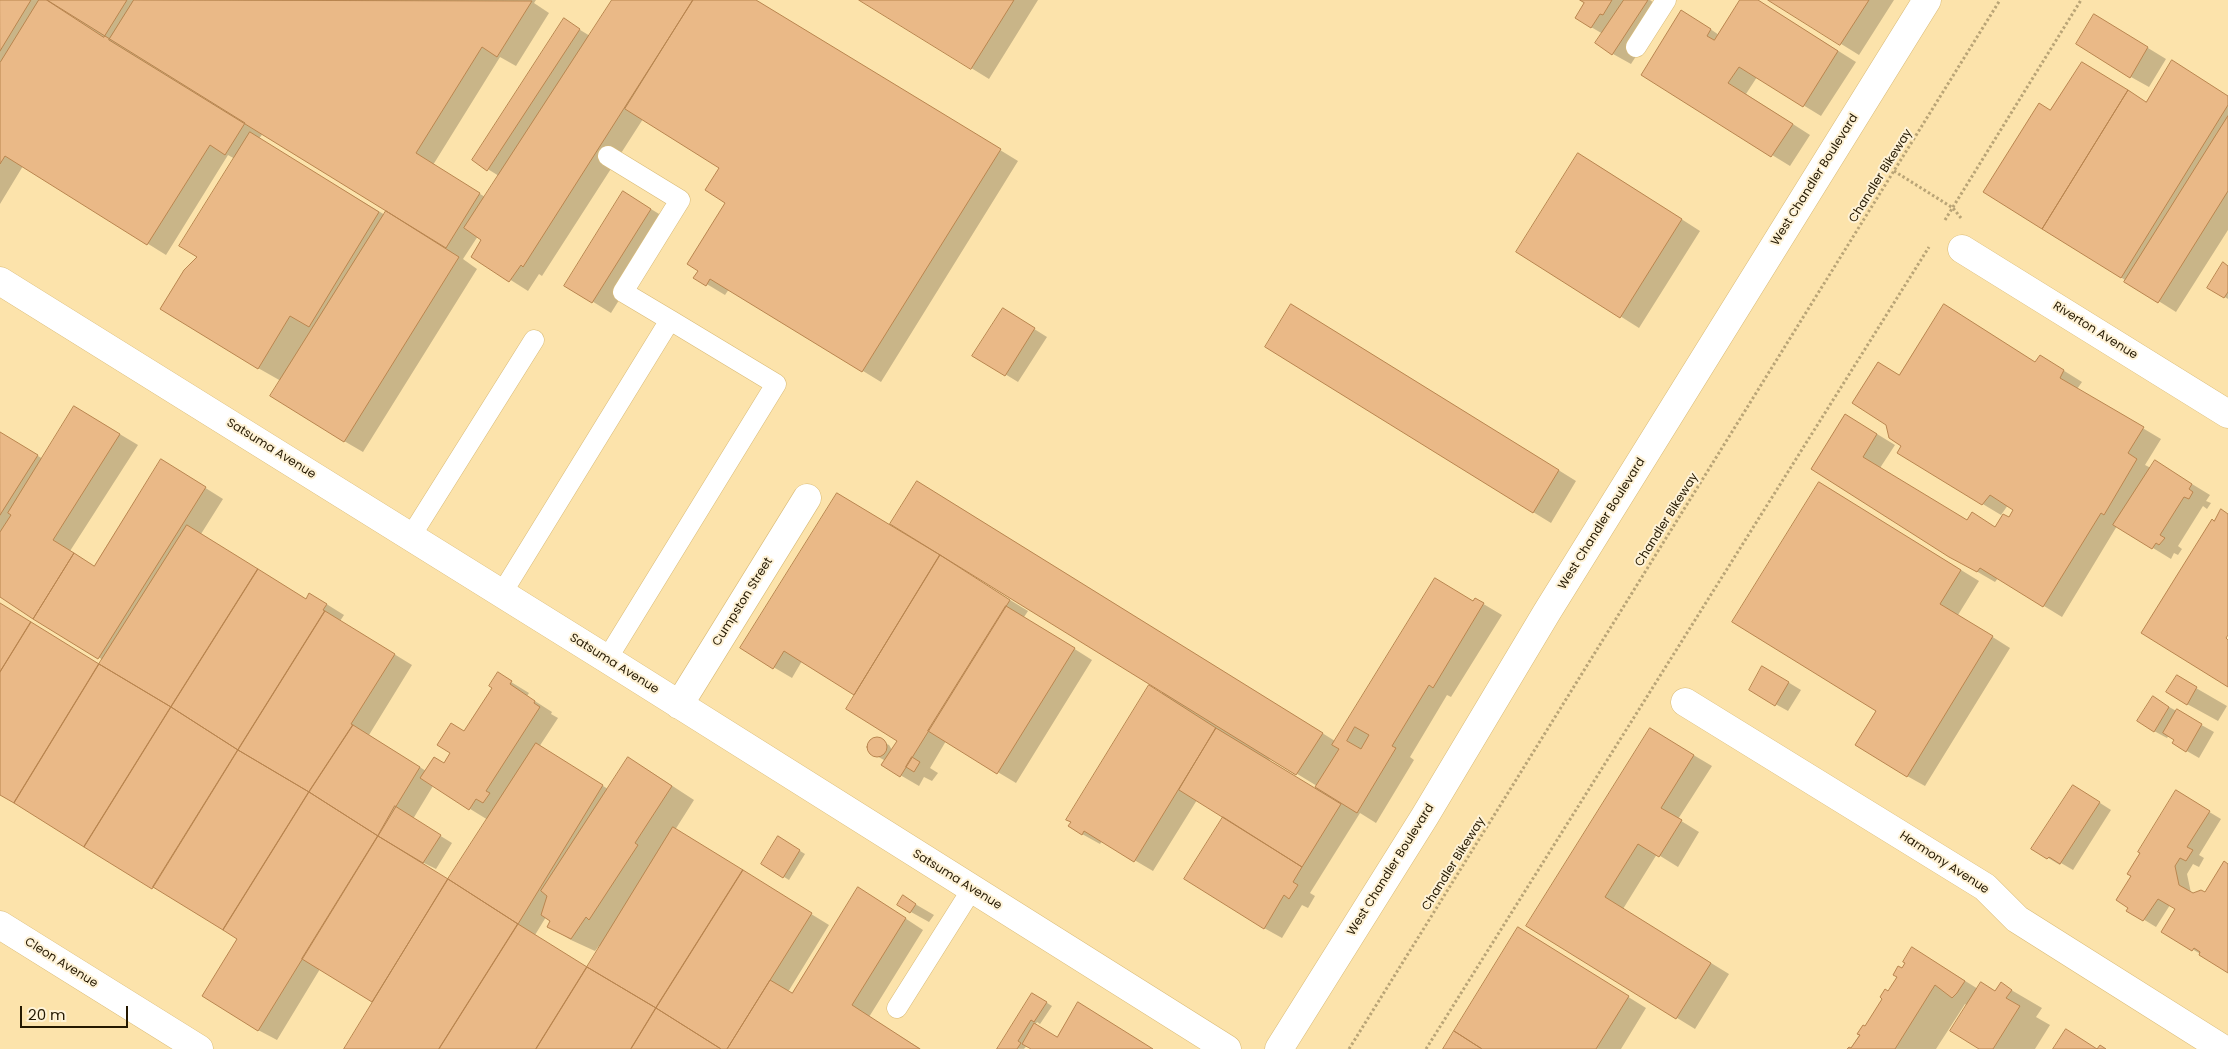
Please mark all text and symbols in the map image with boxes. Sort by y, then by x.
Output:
street label: West Chandler Boulevard [1769,112,1861,248]
street label: Chandler Bikeway [1846,127,1916,225]
street label: Riverton Avenue [2050,299,2140,363]
street label: Satsuma Avenue [224,416,318,482]
street label: West Chandler Boulevard [1556,456,1648,592]
street label: Chandler Bikeway [1632,471,1702,569]
street label: Cumpston Street [710,555,776,649]
street label: Satsuma Avenue [567,631,661,697]
street label: West Chandler Boulevard [1345,802,1437,938]
street label: Chandler Bikeway [1419,815,1489,913]
street label: Harmony Avenue [1897,829,1991,897]
street label: Satsuma Avenue [910,847,1004,913]
street label: Cleon Avenue [22,935,100,991]
scale bar [22,996,130,1028]
text: 20 m [28,1004,66,1025]

